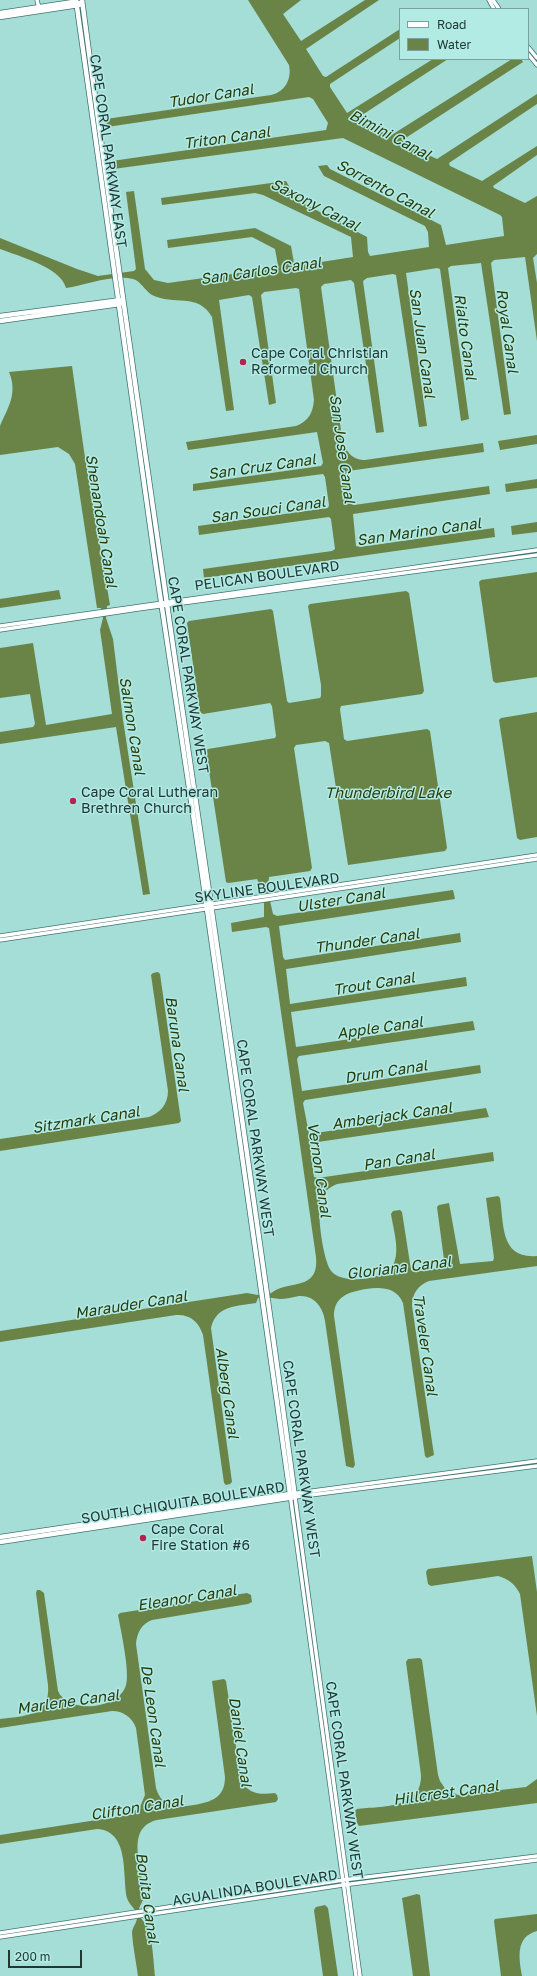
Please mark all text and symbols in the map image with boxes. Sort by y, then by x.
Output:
legend [399,8,529,60]
text: Road [437,17,466,32]
text: Water [437,37,471,52]
street label: CAPE CORAL PARKWAY EAST [86,53,130,249]
water label: Tudor Canal [167,80,255,112]
water label: Bimini Canal [346,106,434,164]
water label: Triton Canal [183,123,271,153]
water label: Sorrento Canal [333,156,437,222]
water label: Saxony Canal [268,175,362,235]
water label: San Carlos Canal [199,254,323,288]
water label: San Juan Canal [405,287,439,399]
water label: Royal Canal [492,288,522,374]
water label: Rialto Canal [450,293,480,381]
place label: Cape Coral Christian Reformed Church [251,346,388,378]
marker: Cape Coral Christian Reformed Church [238,357,248,367]
water label: San Jose Canal [325,393,359,505]
water label: San Cruz Canal [207,451,317,483]
water label: Shenandoah Canal [82,453,120,589]
water label: San Souci Canal [209,493,327,527]
water label: San Marino Canal [356,514,482,550]
street label: PELICAN BOULEVARD [193,558,341,594]
street label: CAPE CORAL PARKWAY WEST [164,575,212,775]
water label: Salmon Canal [115,676,149,776]
water label: Thunderbird Lake [325,784,451,802]
place label: Cape Coral Lutheran Brethren Church [81,785,218,818]
marker: Cape Coral Lutheran Brethren Church [68,796,78,806]
street label: SKYLINE BOULEVARD [193,870,341,906]
water label: Ulster Canal [296,884,386,916]
water label: Thunder Canal [313,925,421,957]
water label: Trout Canal [332,969,416,999]
water label: Baruna Canal [161,995,193,1093]
water label: Apple Canal [336,1013,424,1043]
street label: CAPE CORAL PARKWAY WEST [233,1038,277,1238]
water label: Drum Canal [343,1057,429,1087]
water label: Amberjack Canal [331,1099,453,1133]
water label: Sitzmark Canal [31,1103,141,1137]
water label: Vernon Canal [303,1121,335,1219]
water label: Pan Canal [362,1145,436,1175]
water label: Gloriana Canal [346,1253,452,1283]
water label: Marauder Canal [74,1287,188,1323]
water label: Traveler Canal [409,1293,441,1397]
water label: Alberg Canal [212,1346,242,1440]
street label: CAPE CORAL PARKWAY WEST [279,1359,323,1559]
street label: SOUTH CHIQUITA BOULEVARD [80,1479,286,1527]
place label: Cape Coral Fire Station #6 [151,1522,250,1554]
marker: Cape Coral Fire Station #6 [138,1533,148,1543]
water label: Eleanor Canal [136,1581,238,1615]
water label: De Leon Canal [137,1664,169,1768]
street label: CAPE CORAL PARKWAY WEST [322,1680,366,1880]
water label: Marlene Canal [16,1686,120,1718]
water label: Daniel Canal [225,1696,255,1788]
water label: Hillcrest Canal [392,1777,500,1809]
water label: Clifton Canal [89,1792,185,1824]
water label: Bonita Canal [132,1851,162,1945]
street label: AGUALINDA BOULEVARD [171,1867,339,1909]
scale bar [10,1942,84,1968]
text: 200 m [15,1949,50,1964]

